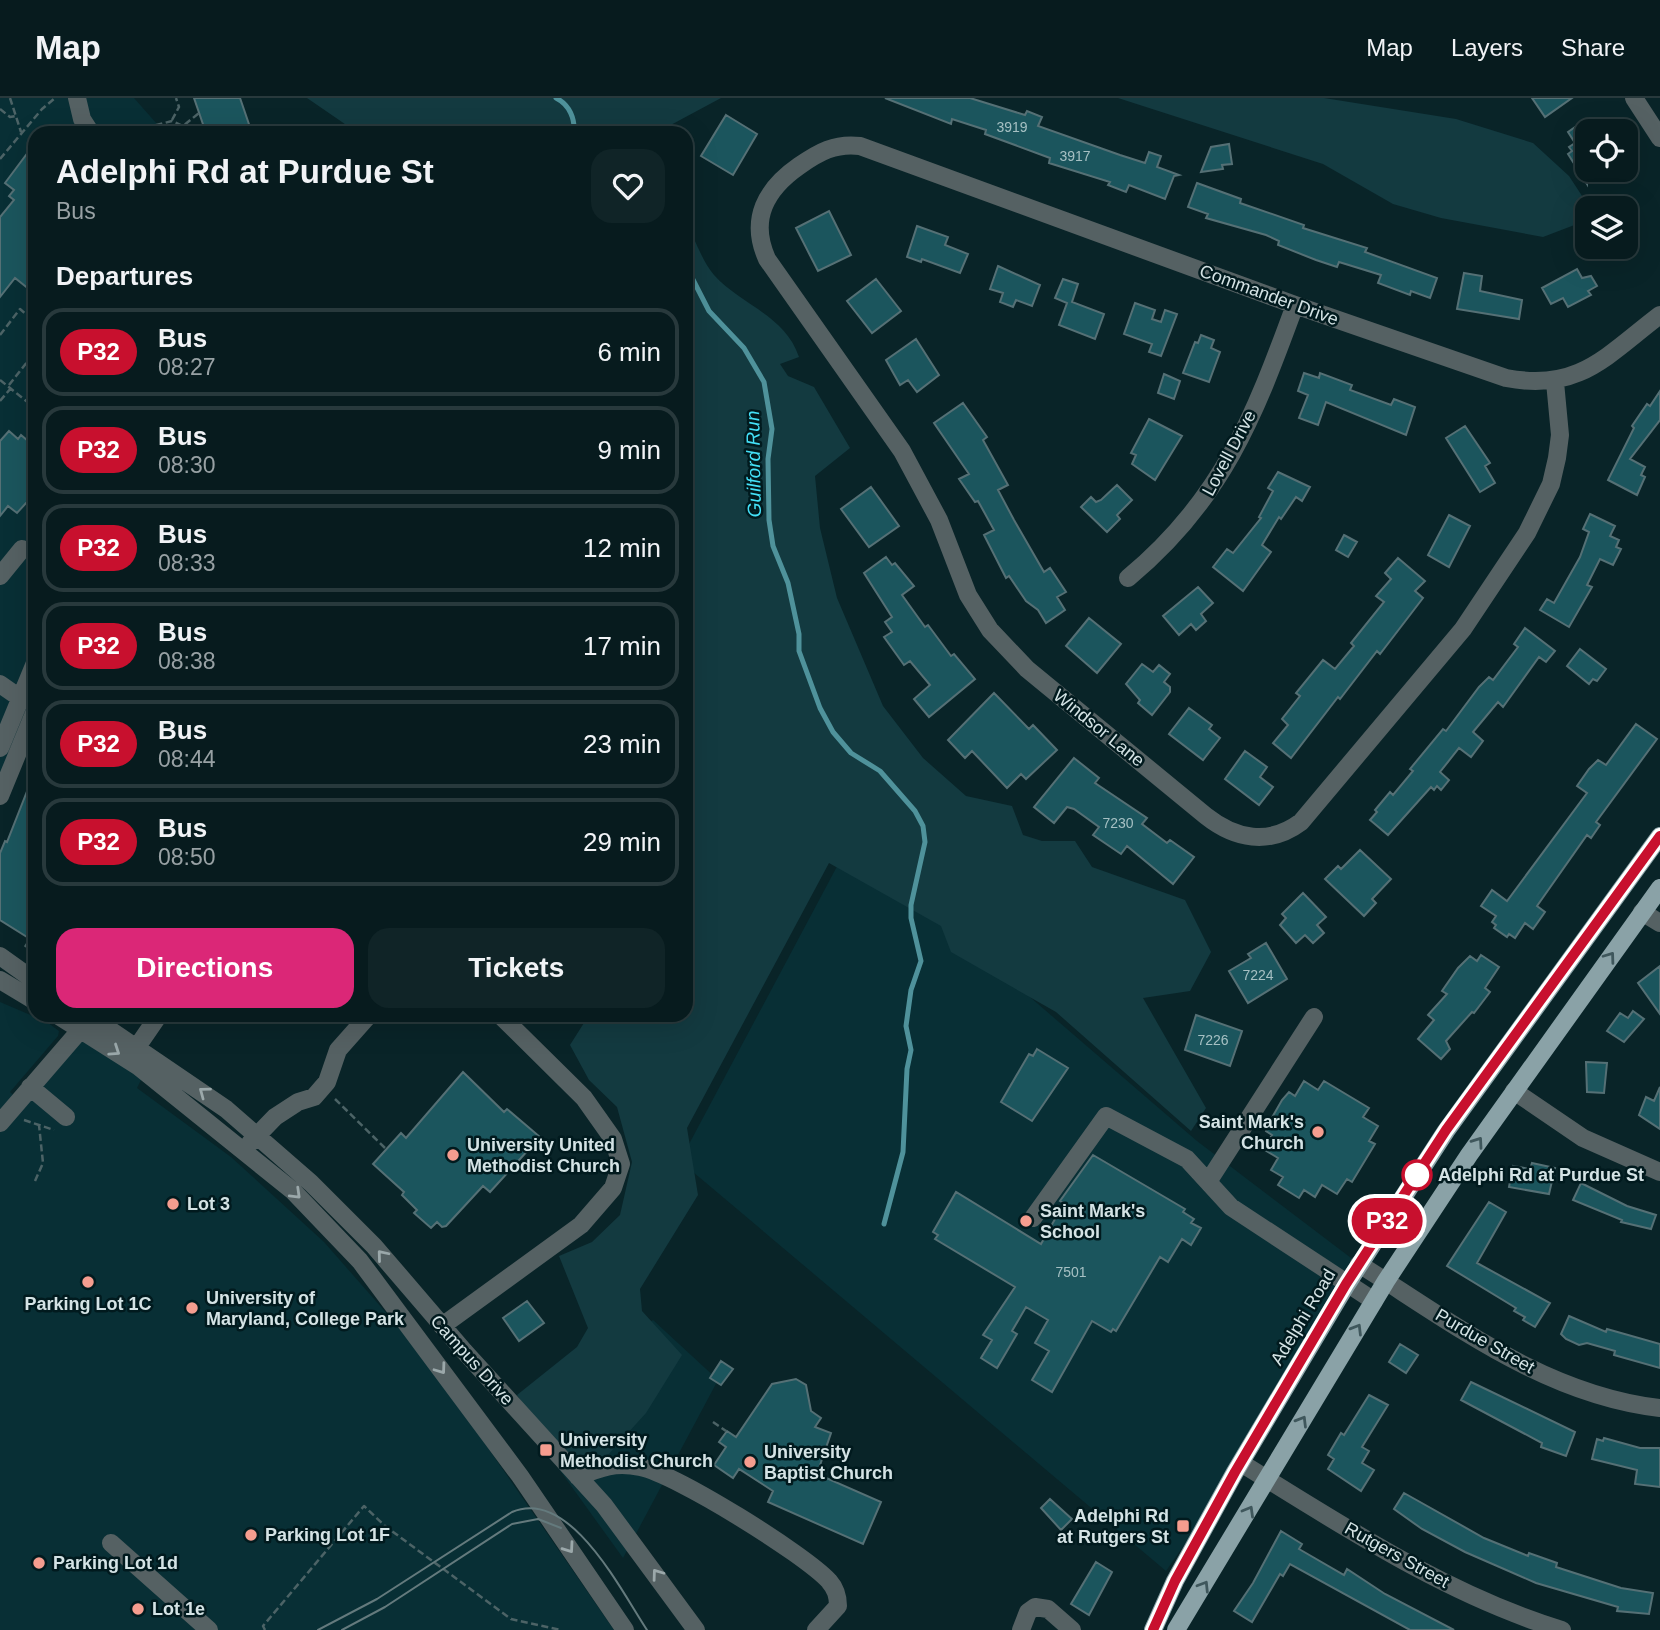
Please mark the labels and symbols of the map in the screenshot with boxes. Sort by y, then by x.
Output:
house number: 3919 [996,119,1028,135]
house number: 3917 [1059,148,1091,164]
street label: Commander Drive [1197,261,1341,329]
street label: Lovell Drive [1198,407,1260,499]
water label: Guilford Run [742,410,765,518]
street label: Windsor Lane [1050,685,1148,771]
house number: 7230 [1102,815,1134,831]
one-way arrow [1602,952,1614,965]
house number: 7224 [1242,967,1274,983]
house number: 7226 [1197,1032,1229,1048]
one-way arrow [107,1043,120,1056]
one-way arrow [199,1088,212,1101]
place label: Saint Mark's Church [1199,1112,1304,1153]
marker: Saint Mark's Church [1310,1124,1326,1140]
place label: University United Methodist Church [467,1135,620,1176]
one-way arrow [1470,1137,1482,1150]
marker: University United Methodist Church [445,1147,461,1163]
marker: Adelphi Rd at Purdue St [1402,1160,1432,1190]
place label: Adelphi Rd at Purdue St [1438,1165,1644,1185]
one-way arrow [288,1186,301,1199]
place label: Lot 3 [187,1194,230,1214]
marker: Lot 3 [165,1196,181,1212]
line badge: P32 [1347,1198,1427,1244]
place label: Saint Mark's School [1040,1201,1145,1242]
marker: Saint Mark's School [1018,1213,1034,1229]
one-way arrow [378,1251,390,1264]
house number: 7501 [1055,1264,1087,1280]
street label: Adelphi Road [1267,1266,1339,1368]
marker: Parking Lot 1C [80,1274,96,1290]
place label: University of Maryland, College Park [206,1288,405,1329]
place label: Parking Lot 1C [24,1294,152,1314]
marker: University of Maryland, College Park [184,1300,200,1316]
street label: Purdue Street [1432,1305,1538,1377]
street label: Campus Drive [426,1311,518,1409]
one-way arrow [1349,1324,1362,1337]
one-way arrow [433,1361,446,1373]
one-way arrow [1294,1416,1307,1429]
place label: University Methodist Church [560,1430,713,1471]
marker: University Methodist Church [538,1442,554,1458]
place label: University Baptist Church [764,1442,893,1483]
marker: University Baptist Church [742,1454,758,1470]
one-way arrow [1241,1505,1254,1518]
place label: Adelphi Rd at Rutgers St [1057,1506,1169,1547]
marker: Adelphi Rd at Rutgers St [1175,1518,1191,1534]
street label: Rutgers Street [1341,1518,1453,1592]
place label: Parking Lot 1F [265,1525,390,1545]
marker: Parking Lot 1F [243,1527,259,1543]
one-way arrow [561,1541,574,1554]
place label: Parking Lot 1d [53,1553,178,1573]
marker: Parking Lot 1d [31,1555,47,1571]
one-way arrow [652,1569,665,1582]
one-way arrow [1195,1580,1208,1593]
place label: Lot 1e [152,1599,205,1619]
marker: Lot 1e [130,1601,146,1617]

